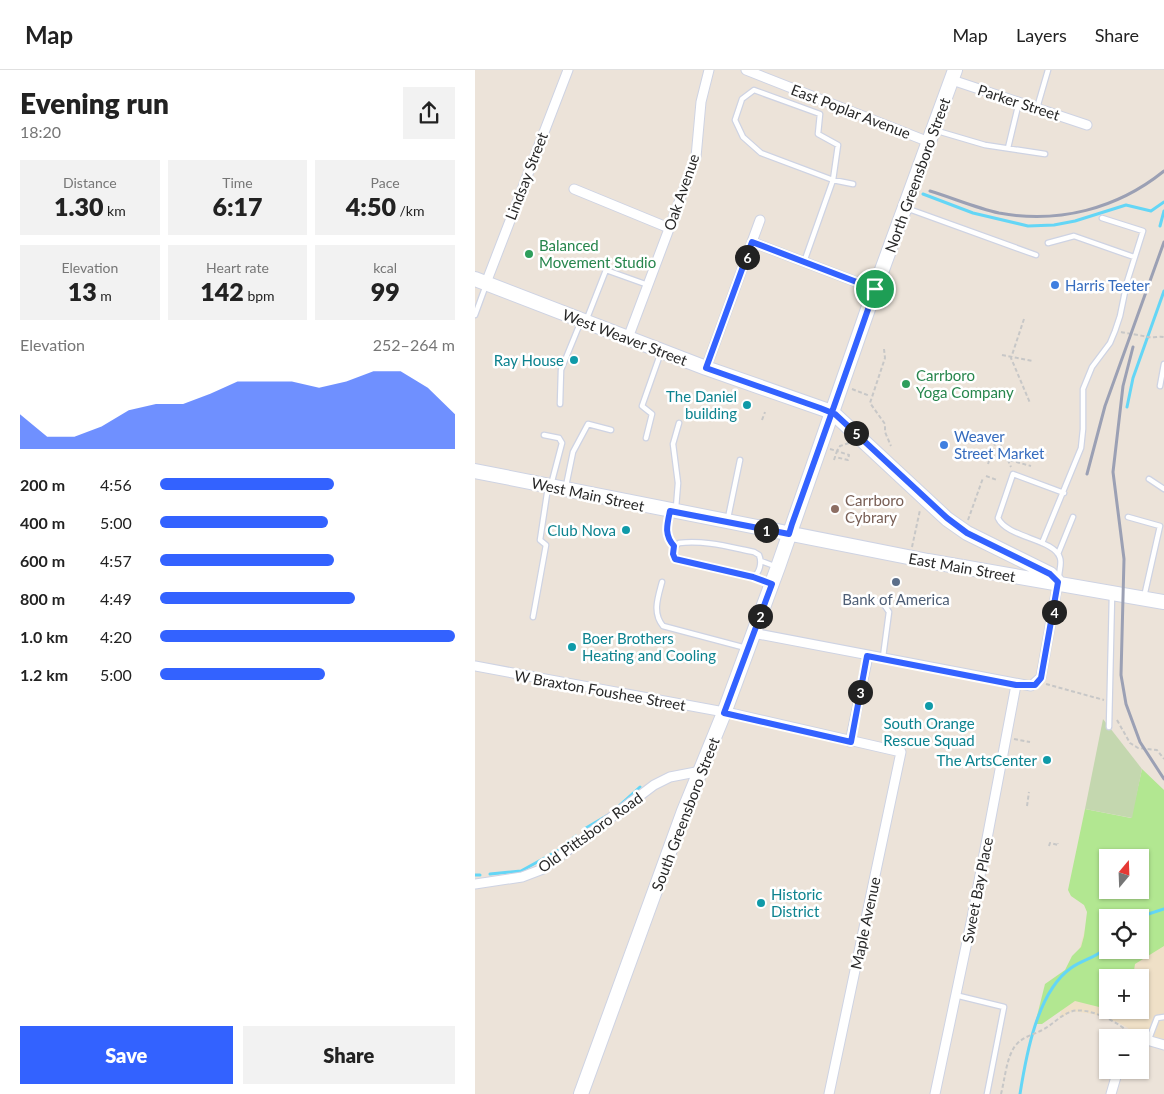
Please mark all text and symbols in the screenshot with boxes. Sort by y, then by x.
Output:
text: Map [25,20,73,49]
text: Map [952,24,988,46]
text: Layers [1016,24,1067,46]
text: Share [1095,24,1139,46]
street label: East Poplar Avenue [789,80,913,142]
street label: Parker Street [976,80,1063,124]
text: Evening run [20,86,169,120]
button: share [403,87,455,139]
street label: North Greensboro Street [881,95,954,255]
text: 18:20 [20,122,61,141]
street label: Lindsay Street [501,129,551,222]
street label: Oak Avenue [659,151,703,233]
text: Distance [63,174,117,191]
text: Time [222,174,253,191]
text: Pace [371,174,400,191]
text: 1.30 [54,191,103,221]
text: 6:17 [212,191,263,221]
text: 4:50 [346,191,396,221]
text: km [103,202,126,219]
text: /km [396,202,425,219]
place label: Balanced Movement Studio [539,236,656,271]
pin: 6 [735,244,759,270]
marker: Balanced Movement Studio [523,248,535,260]
text: 6 [743,249,752,266]
text: Elevation [61,259,118,276]
text: Heart rate [206,259,269,276]
text: kcal [373,259,397,276]
pin [854,268,896,310]
icon: arrive [861,275,889,303]
text: 13 [68,276,97,306]
text: 142 [200,276,244,306]
text: 99 [371,276,400,306]
place label: Harris Teeter [1065,276,1150,294]
marker: Harris Teeter [1049,279,1061,291]
text: m [97,287,112,304]
text: bpm [244,287,275,304]
street label: West Weaver Street [560,305,690,369]
text: Elevation [20,335,85,354]
text: 252–264 m [373,335,455,354]
place label: Ray House [494,351,564,369]
marker: Ray House [568,354,580,366]
place label: Carrboro Yoga Company [916,366,1014,401]
marker: Carrboro Yoga Company [900,378,912,390]
place label: The Daniel building [666,387,737,422]
marker: The Daniel building [741,399,753,411]
pin: 5 [843,420,869,446]
text: 5 [852,425,861,442]
place label: Weaver Street Market [954,427,1045,462]
marker: Weaver Street Market [938,439,950,451]
street label: West Main Street [530,473,647,515]
text: 200 m [20,475,65,494]
text: 4:56 [100,475,132,494]
place label: Carrboro Cybrary [845,491,904,526]
marker: Carrboro Cybrary [829,503,841,515]
text: 400 m [20,513,65,532]
text: 5:00 [100,513,132,532]
pin: 1 [753,518,779,542]
place label: Club Nova [547,521,616,539]
text: 1 [762,522,771,539]
marker: Club Nova [620,524,632,536]
street label: East Main Street [907,549,1017,585]
text: 600 m [20,551,65,570]
text: 4:57 [100,551,132,570]
marker: Bank of America [890,576,902,588]
text: 800 m [20,589,65,608]
text: 4:49 [100,589,132,608]
place label: Bank of America [842,590,950,608]
pin: 4 [1041,600,1067,624]
pin: 2 [747,604,773,628]
text: 4 [1050,604,1059,621]
text: 2 [756,608,765,625]
text: 1.0 km [20,627,68,646]
text: 4:20 [100,627,132,646]
place label: Boer Brothers Heating and Cooling [582,629,716,664]
marker: Boer Brothers Heating and Cooling [566,641,578,653]
text: 1.2 km [20,665,68,684]
text: 5:00 [100,665,132,684]
street label: W Braxton Foushee Street [513,666,688,714]
pin: 3 [847,680,873,704]
text: 3 [856,684,865,701]
marker: South Orange Rescue Squad [923,700,935,712]
place label: South Orange Rescue Squad [883,714,975,749]
street label: South Greensboro Street [647,734,723,893]
place label: The ArtsCenter [937,751,1038,769]
marker: The ArtsCenter [1041,754,1053,766]
street label: Old Pittsboro Road [534,788,646,876]
street label: Sweet Bay Place [958,835,996,944]
north arrow [1099,849,1149,899]
map controls [1099,849,1149,1079]
street label: Maple Avenue [846,875,884,971]
place label: Historic District [771,885,823,920]
marker: Historic District [755,897,767,909]
button: locate [1099,909,1149,959]
button: + [1099,969,1149,1019]
button: Save [20,1026,233,1084]
button: Share [243,1026,455,1084]
button: − [1099,1029,1149,1079]

